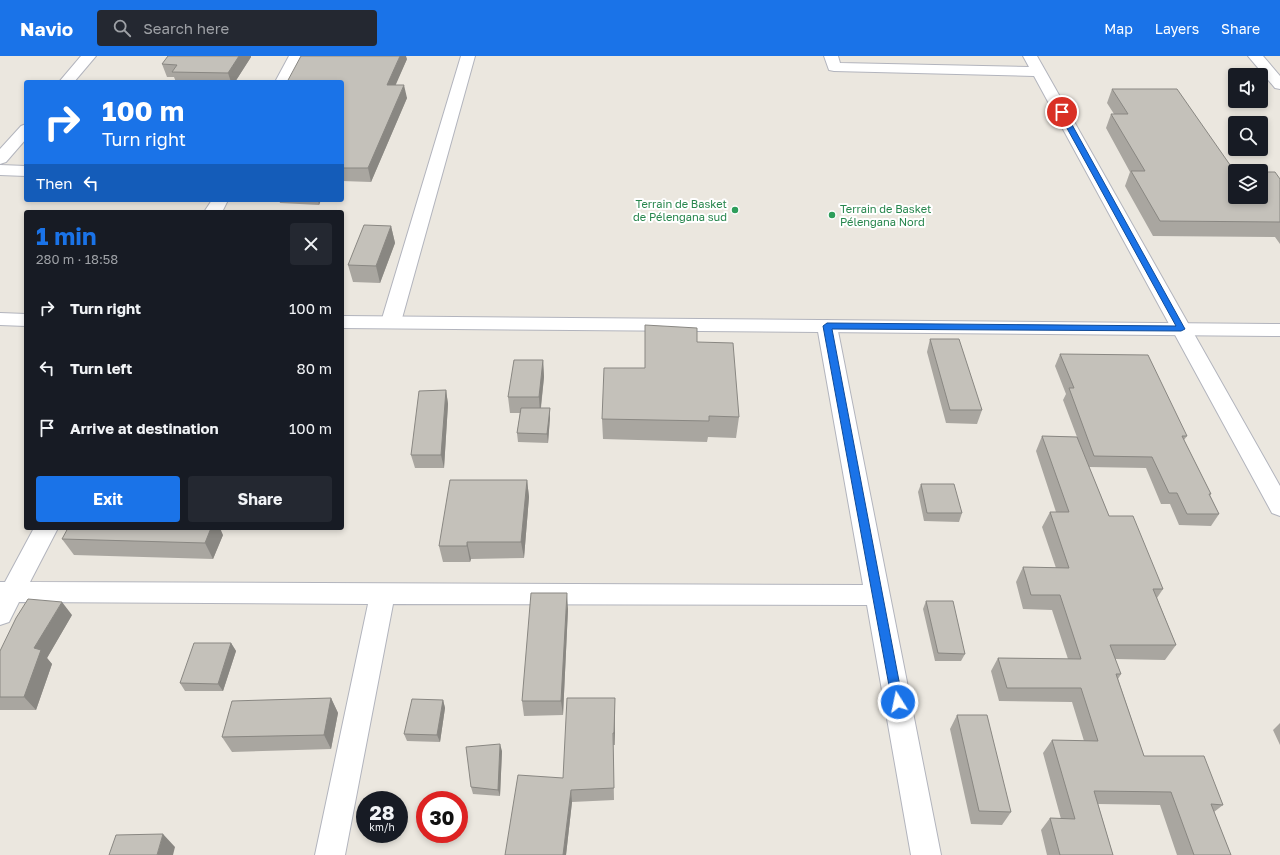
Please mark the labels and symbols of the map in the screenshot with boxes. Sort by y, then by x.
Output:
pin [1045,95,1079,129]
place label: Terrain de Basket de Pélengana sud [633,197,727,223]
place label: Terrain de Basket Pélengana Nord [840,202,931,228]
marker: Terrain de Basket de Pélengana sud [730,205,740,215]
marker: Terrain de Basket Pélengana Nord [827,210,837,220]
position arrow [877,681,919,723]
speed limit sign: 30 [416,791,468,843]

